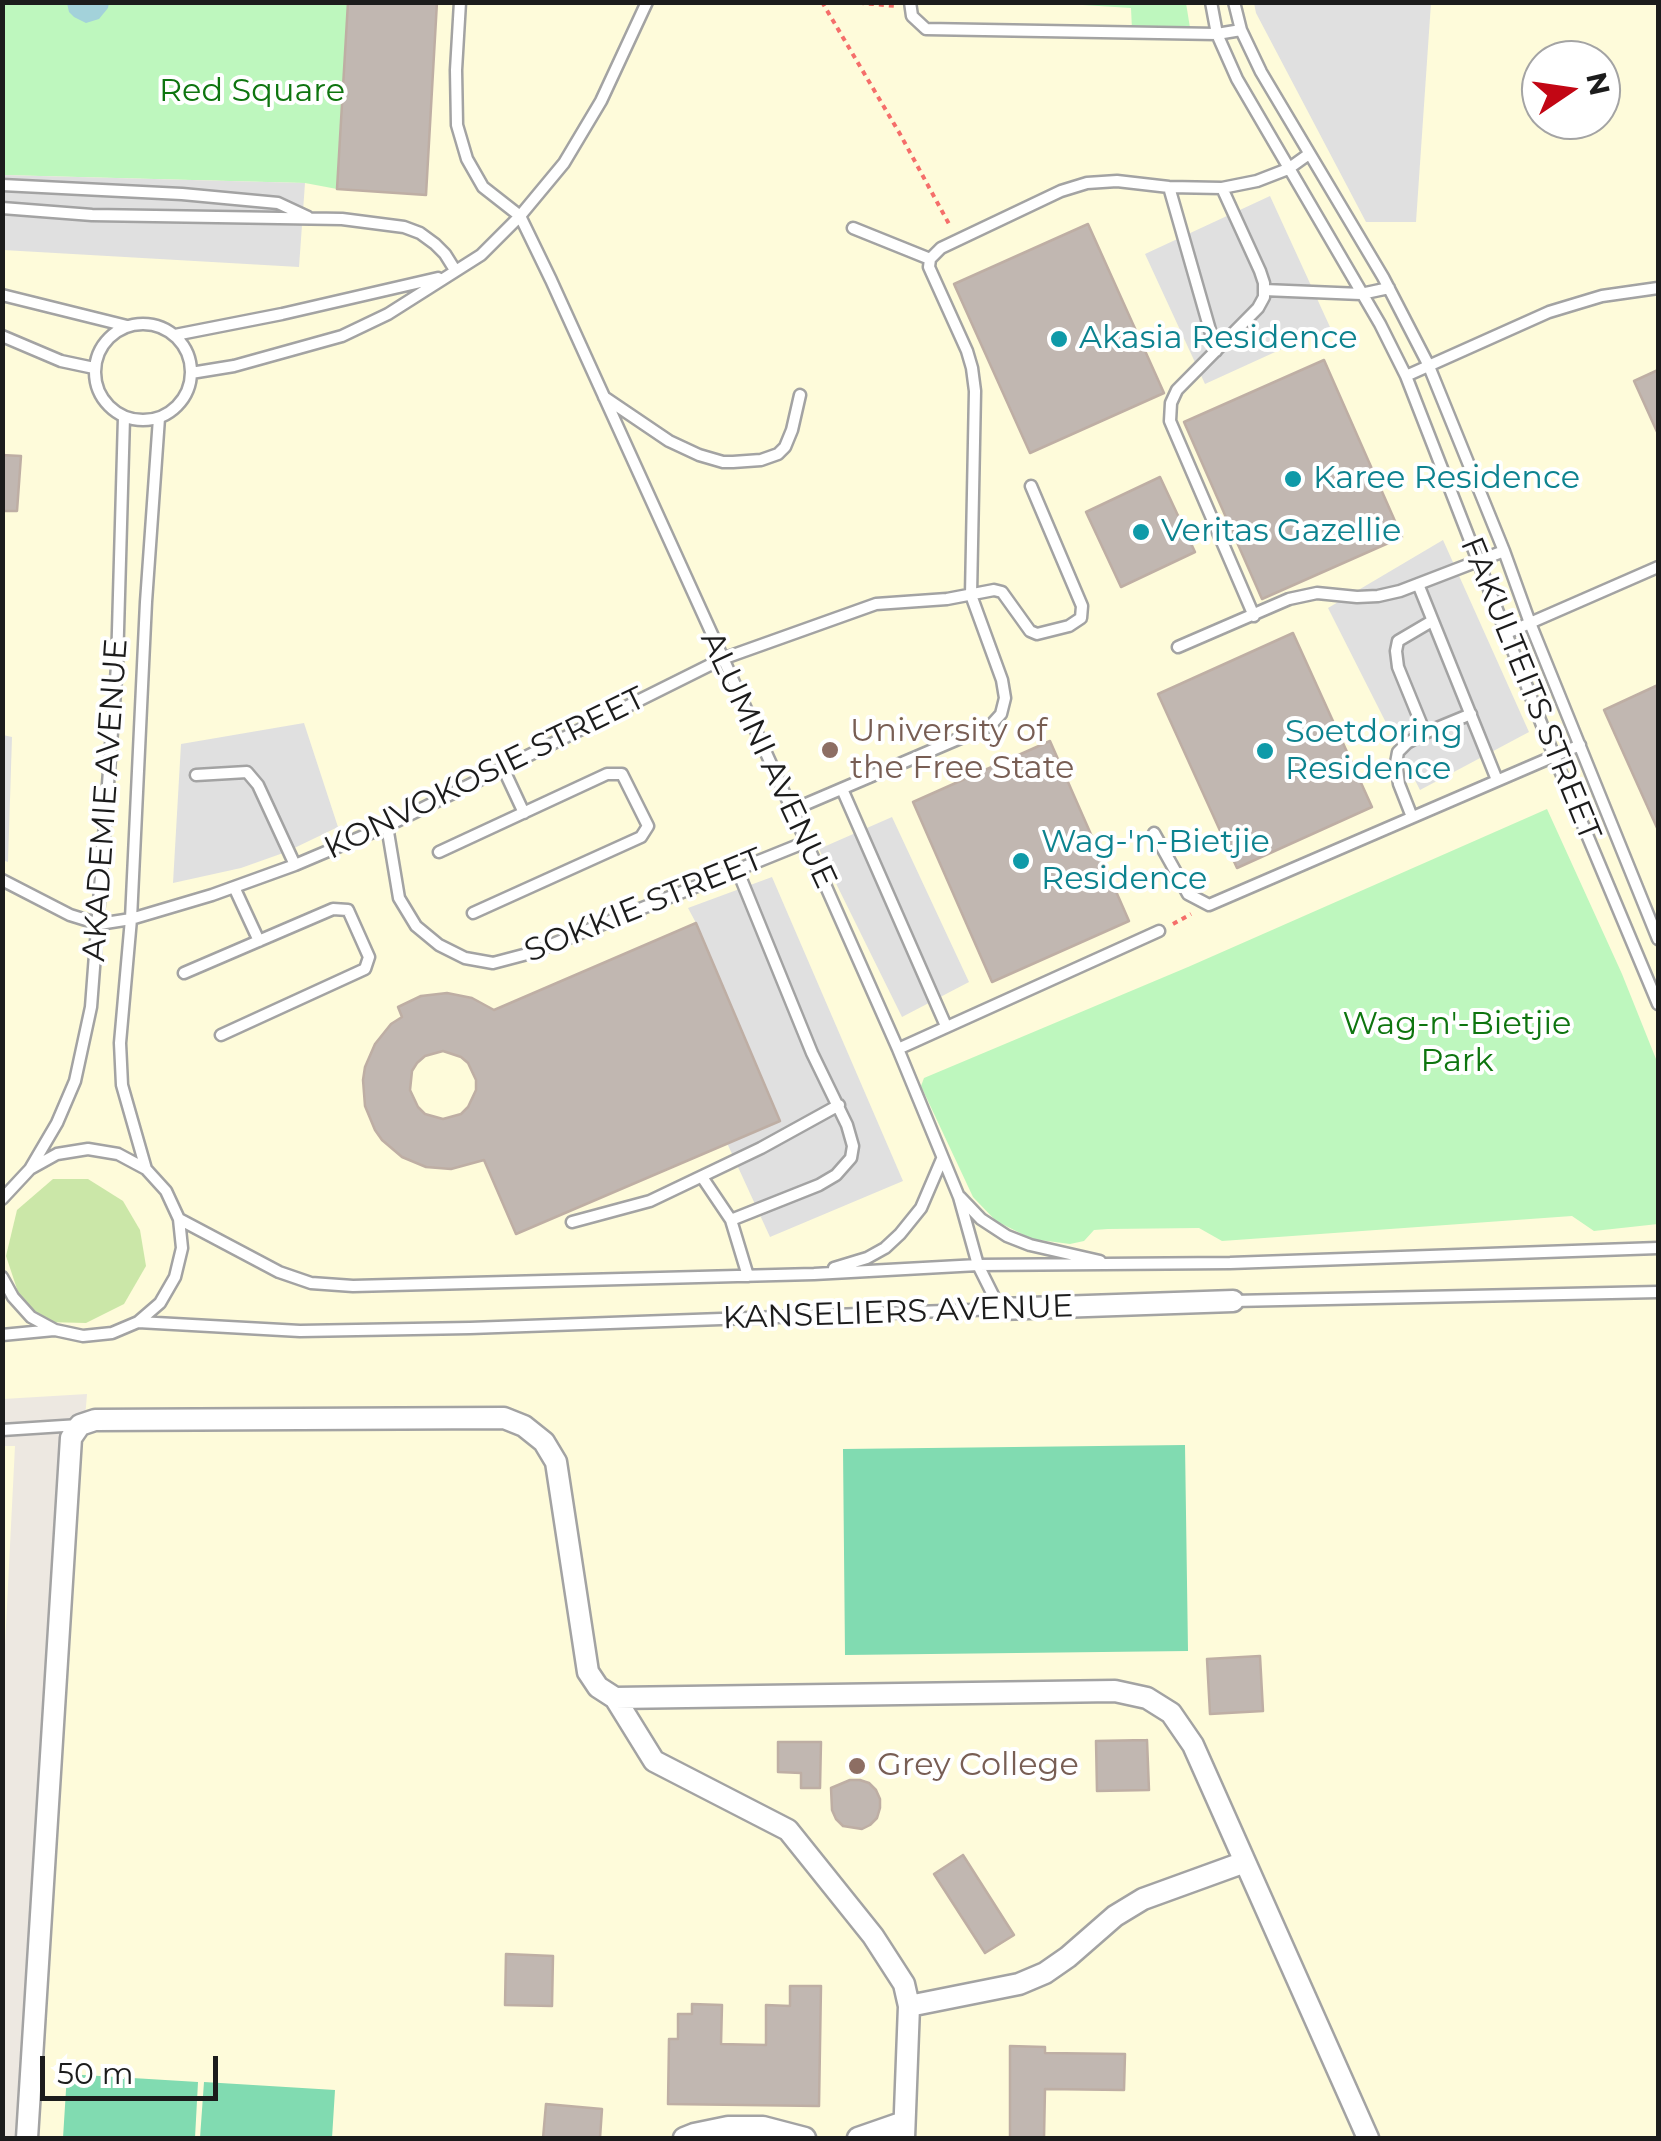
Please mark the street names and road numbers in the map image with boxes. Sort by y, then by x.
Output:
street label: FAKULTEITS STREET [1452,532,1608,846]
street label: ALUMNI AVENUE [692,625,844,895]
street label: AKADEMIE AVENUE [76,637,136,963]
street label: KONVOKOSIE STREET [318,680,652,868]
street label: SOKKIE STREET [519,841,769,971]
street label: KANSELIERS AVENUE [722,1288,1074,1338]

